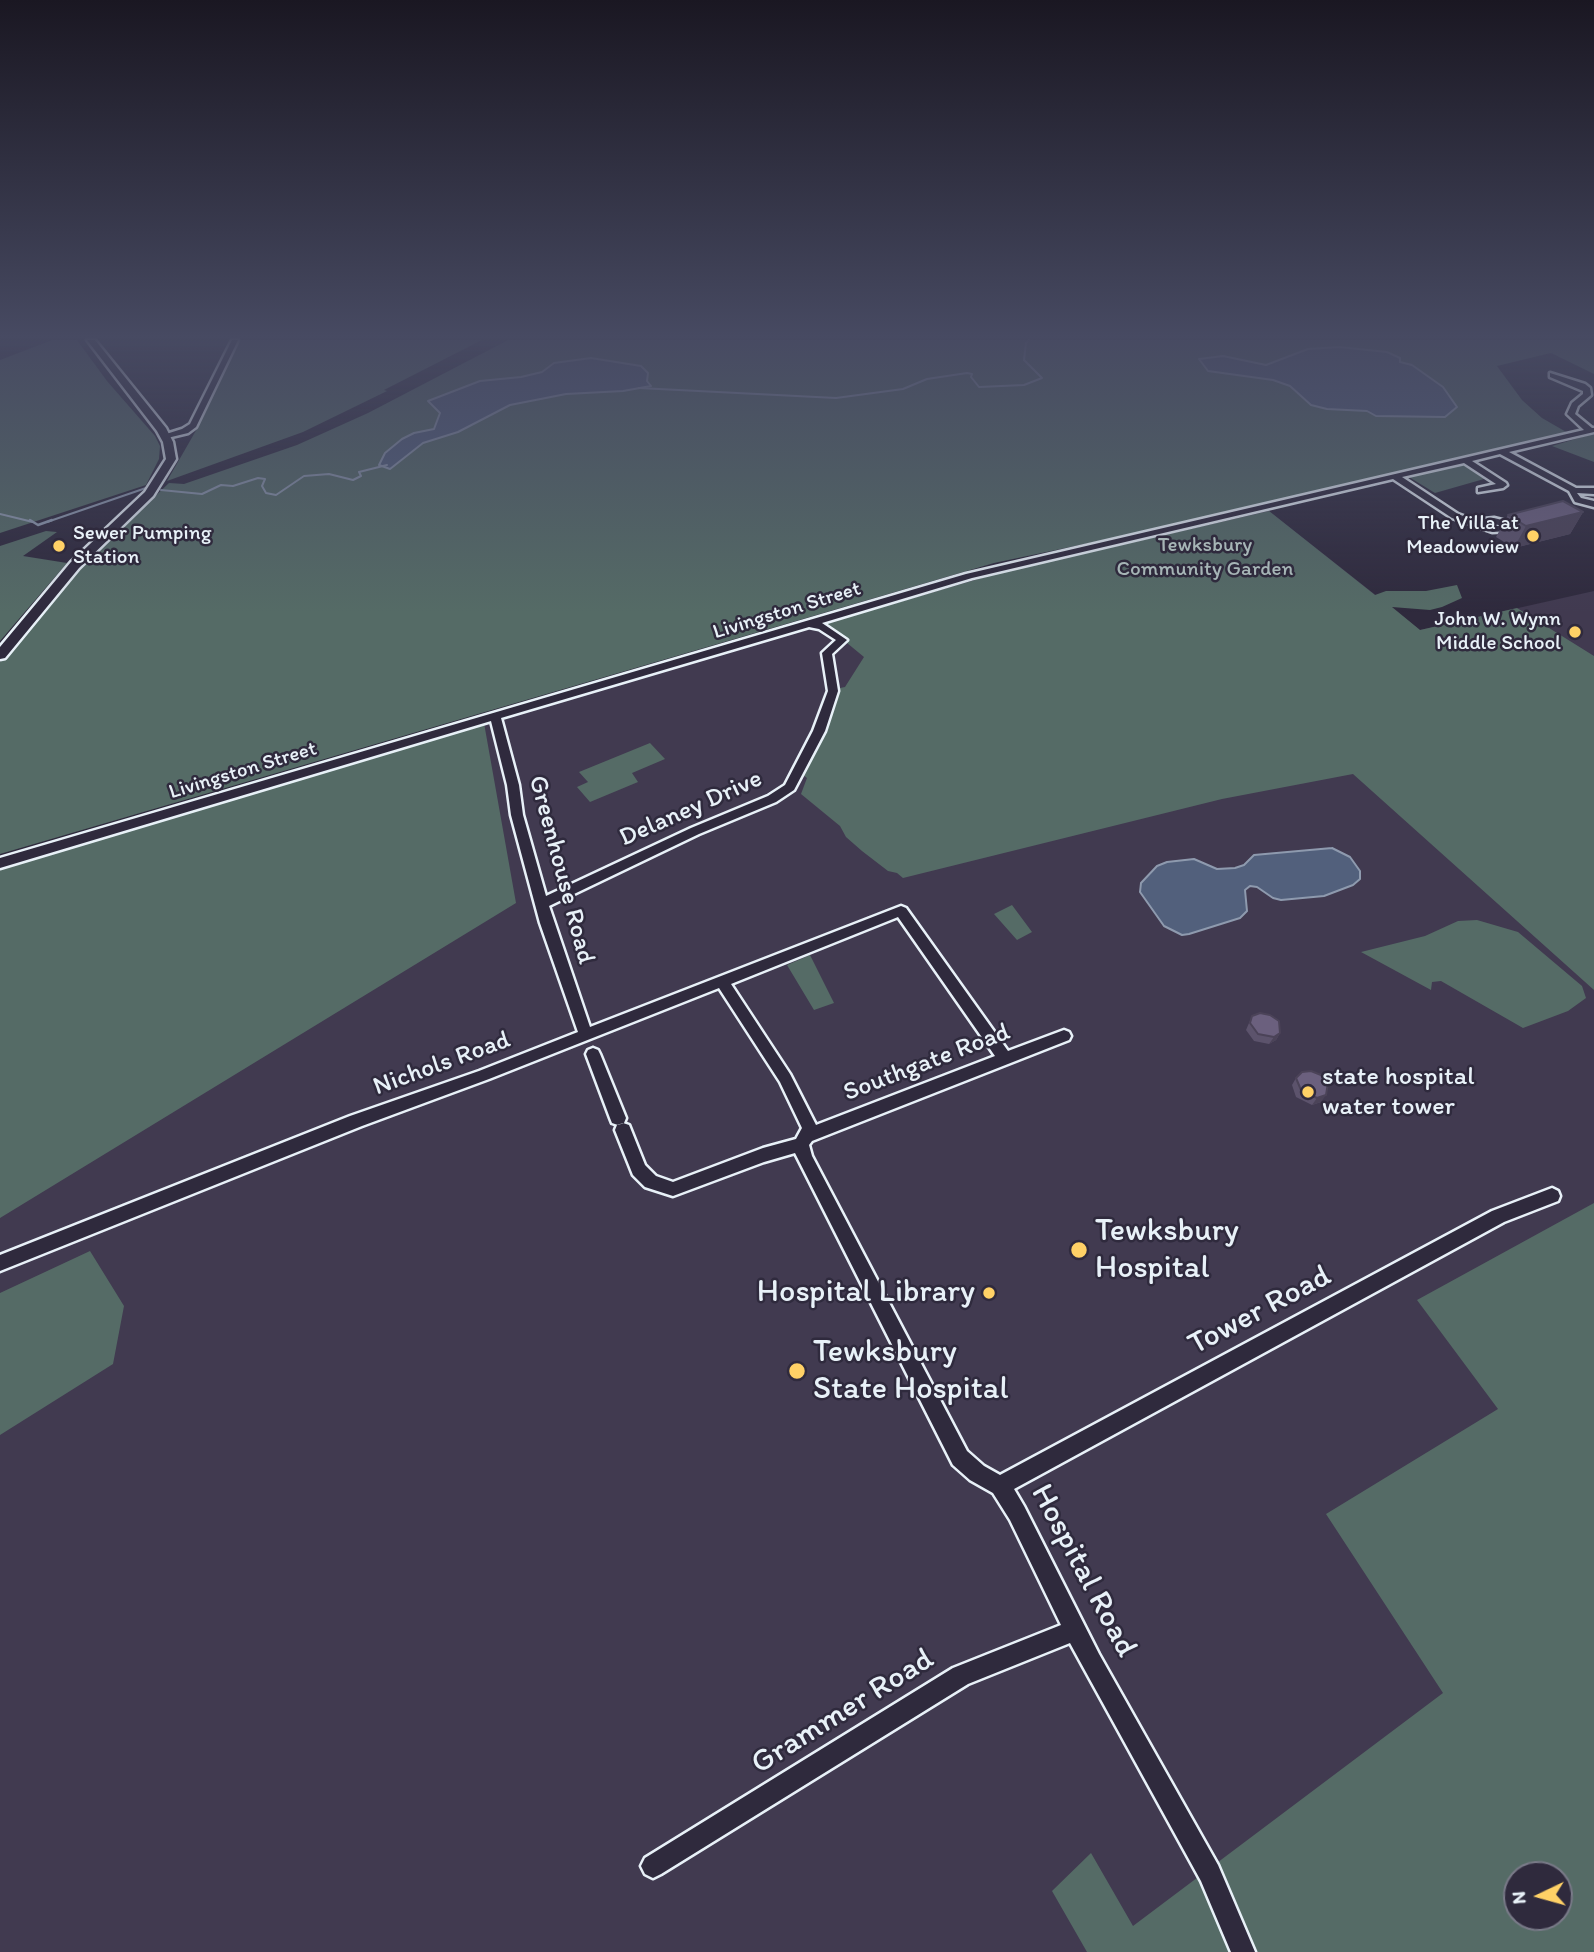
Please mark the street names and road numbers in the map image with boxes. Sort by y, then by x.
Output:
street label: Livingston Street [710,577,864,645]
street label: Livingston Street [166,737,320,805]
street label: Delaney Drive [615,764,767,854]
street label: Greenhouse Road [521,772,601,968]
street label: Southgate Road [839,1017,1015,1109]
street label: Nichols Road [369,1025,515,1103]
street label: Tower Road [1182,1257,1338,1365]
street label: Hospital Road [1021,1478,1145,1664]
street label: Grammer Road [745,1641,941,1783]

